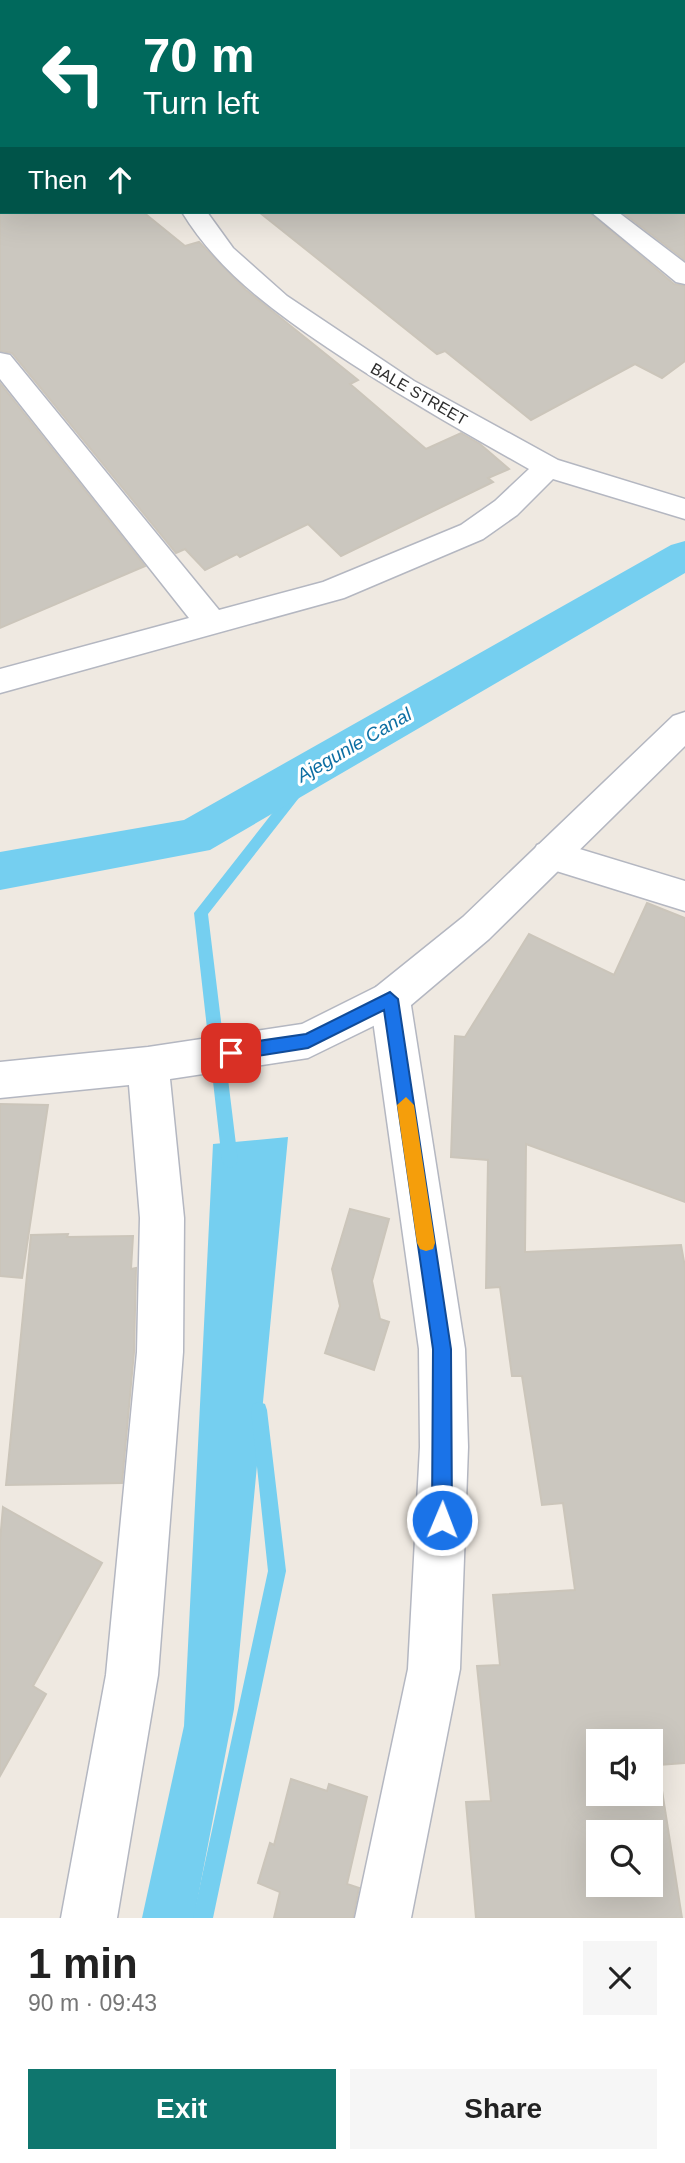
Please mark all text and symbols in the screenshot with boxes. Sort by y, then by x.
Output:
icon: left [28,28,119,119]
text: 70 m [143,28,255,82]
text: Turn left [143,85,259,121]
icon: ahead [101,161,139,199]
text: Then [28,165,87,195]
street label: BALE STREET [368,360,470,429]
water label: Ajegunle Canal [292,703,416,787]
pin [201,1023,261,1083]
icon: arrive [212,1034,250,1072]
position arrow [405,1483,479,1557]
map controls [586,1729,663,1897]
button: sound [586,1729,663,1806]
button: search [586,1820,663,1897]
text: 1 min [28,1940,138,1987]
button: close [583,1941,657,2015]
text: 90 m · 09:43 [28,1990,157,2016]
button: Exit [28,2069,336,2149]
button: Share [350,2069,657,2149]

